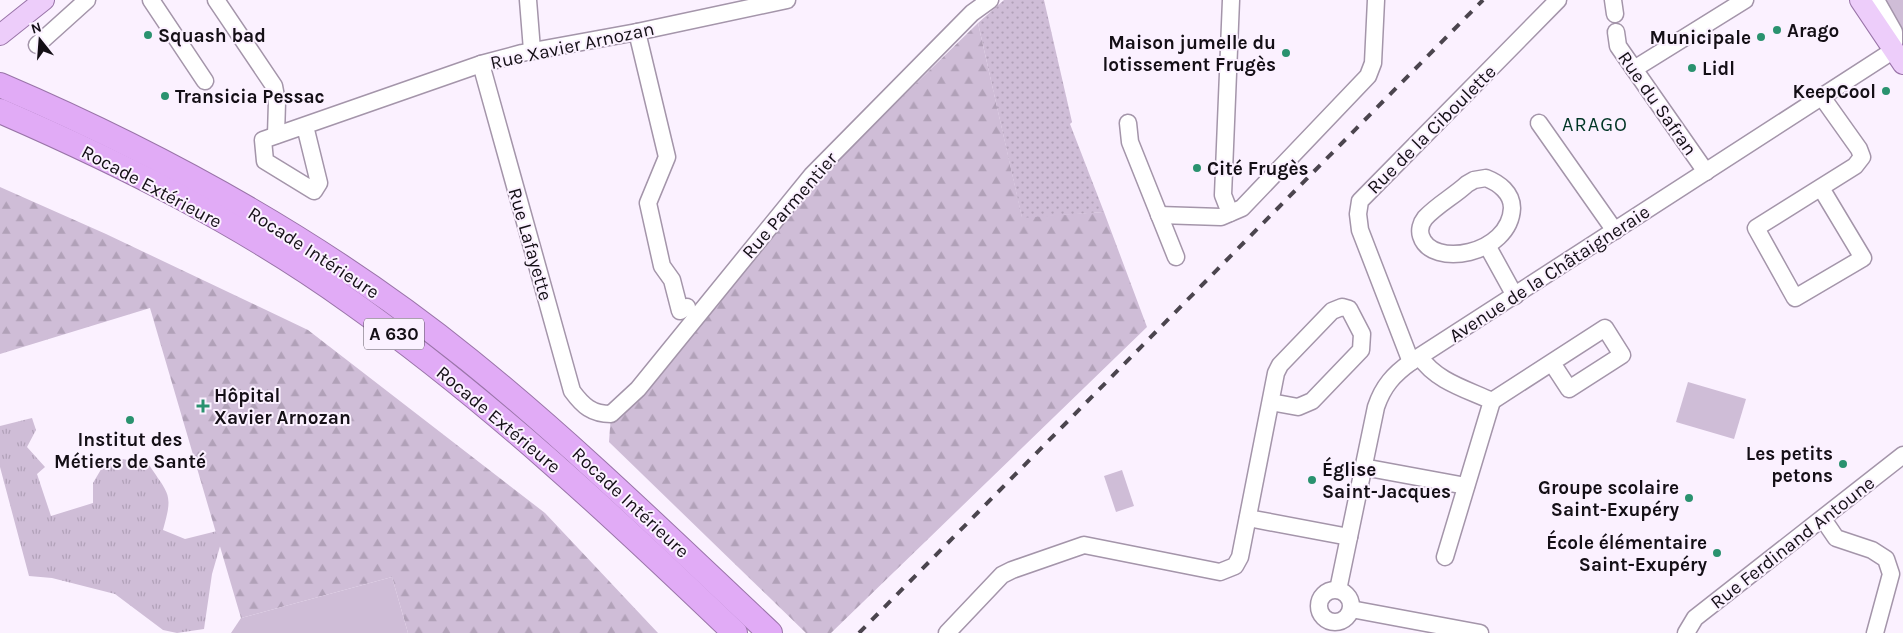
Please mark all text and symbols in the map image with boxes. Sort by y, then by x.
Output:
north arrow [15,15,65,65]
text: N [29,18,44,38]
street label: Rue Xavier Arnozan [488,18,656,74]
place label: Arago [1787,20,1839,42]
marker: Arago [1771,24,1783,36]
place label: Squash bad [158,25,266,47]
place label: Municipale [1650,27,1751,49]
marker: Squash bad [142,29,154,41]
marker: Municipale [1755,31,1767,43]
place label: Maison jumelle du lotissement Frugès [1102,32,1276,76]
marker: Maison jumelle du lotissement Frugès [1280,47,1292,59]
street label: Rue du Safran [1613,47,1701,160]
place label: Lidl [1702,58,1735,80]
street label: Rue de la Ciboulette [1363,61,1501,199]
marker: Lidl [1686,62,1698,74]
place label: KeepCool [1793,81,1876,103]
marker: KeepCool [1880,85,1892,97]
place label: Transicia Pessac [175,86,325,108]
marker: Transicia Pessac [159,90,171,102]
district label: ARAGO [1562,113,1628,136]
street label: Rocade Extérieure [78,141,225,233]
street label: Rue Parmentier [738,148,842,263]
place label: Cité Frugès [1207,158,1309,180]
marker: Cité Frugès [1191,162,1203,174]
street label: Rue Lafayette [503,185,557,303]
street label: Avenue de la Châtaigneraie [1445,201,1654,347]
street label: Rocade Intérieure [244,202,383,303]
road number: A 630 [364,318,424,349]
street label: Rocade Extérieure [432,361,565,478]
place label: Hôpital Xavier Arnozan [214,385,351,429]
marker: Hôpital Xavier Arnozan [196,399,210,413]
marker: Institut des Métiers de Santé [124,414,136,426]
place label: Institut des Métiers de Santé [54,429,206,473]
street label: Rocade Intérieure [567,443,693,563]
place label: Les petits petons [1746,443,1833,487]
place label: Église Saint-Jacques [1322,456,1451,503]
marker: Les petits petons [1837,458,1849,470]
street label: Rue Ferdinand Antoune [1706,472,1879,614]
marker: Église Saint-Jacques [1306,474,1318,486]
place label: Groupe scolaire Saint-Exupéry [1538,477,1679,521]
marker: Groupe scolaire Saint-Exupéry [1683,492,1695,504]
place label: École élémentaire Saint-Exupéry [1546,529,1707,576]
marker: École élémentaire Saint-Exupéry [1711,547,1723,559]

